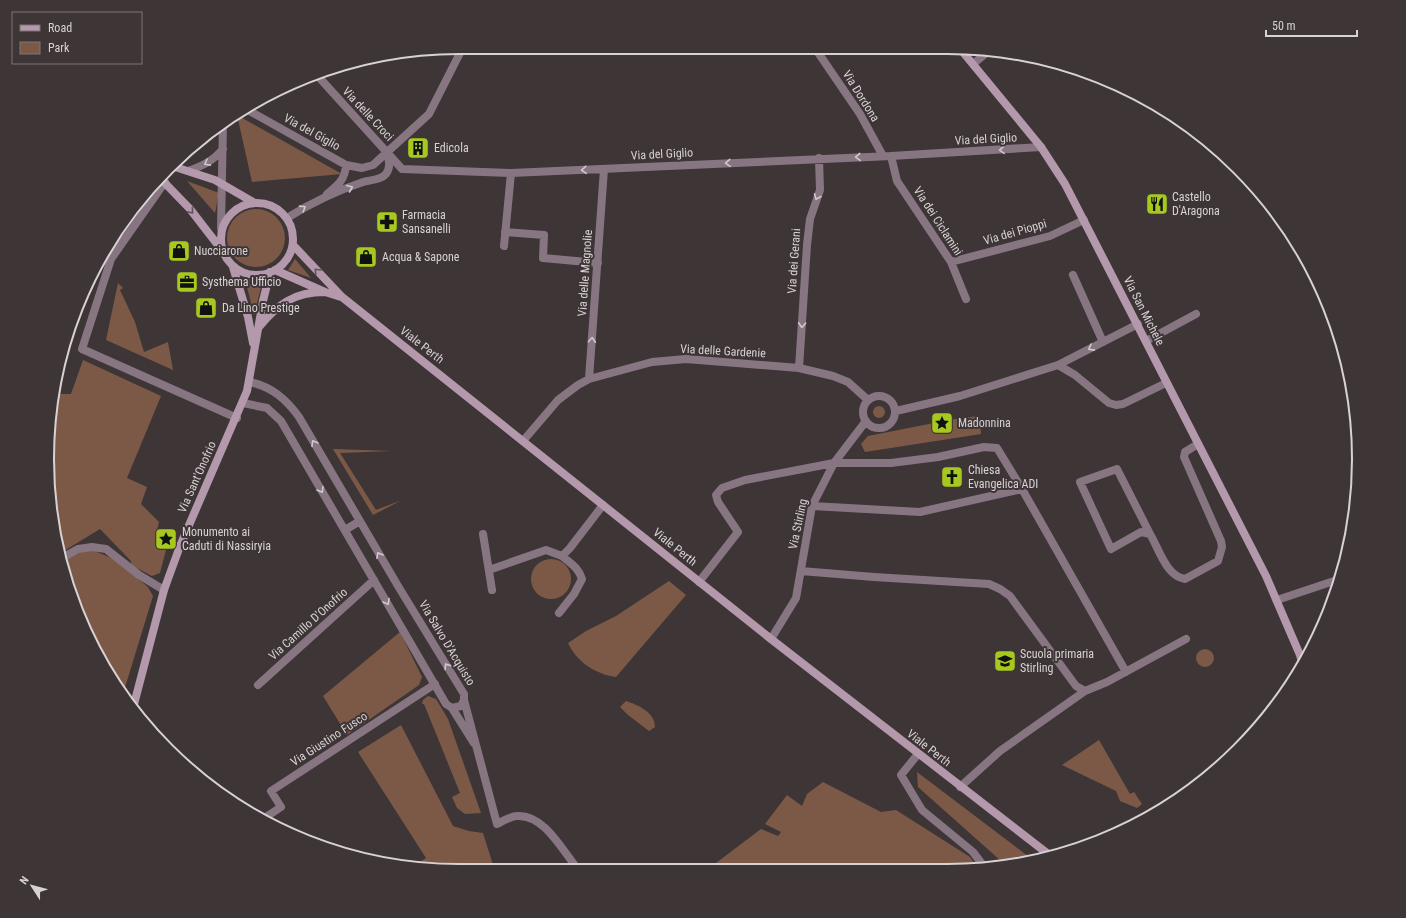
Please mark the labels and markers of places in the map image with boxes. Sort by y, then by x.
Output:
building icon: Edicola [405,135,431,161]
place label: Edicola [434,141,469,155]
place label: Castello D'Aragona [1172,190,1220,218]
restaurant icon: Castello D'Aragona [1144,191,1170,217]
place label: Farmacia Sansanelli [402,208,451,236]
pharmacy icon: Farmacia Sansanelli [374,209,400,235]
shop icon: Nucciarone [166,238,192,264]
place label: Nucciarone [194,244,248,258]
shop icon: Acqua & Sapone [353,244,379,270]
place label: Acqua & Sapone [382,250,460,264]
office icon: Systhema Ufficio [174,269,200,295]
place label: Systhema Ufficio [202,275,281,289]
shop icon: Da Lino Prestige [193,295,219,321]
place label: Da Lino Prestige [222,301,300,315]
place icon: Madonnina [929,410,955,436]
place label: Madonnina [958,416,1011,430]
place label: Chiesa Evangelica ADI [968,463,1038,491]
church icon: Chiesa Evangelica ADI [939,464,965,490]
place label: Monumento ai Caduti di Nassiryia [182,525,271,553]
place icon: Monumento ai Caduti di Nassiryia [153,526,179,552]
place label: Scuola primaria Stirling [1020,647,1094,675]
school or university icon: Scuola primaria Stirling [992,648,1018,674]

